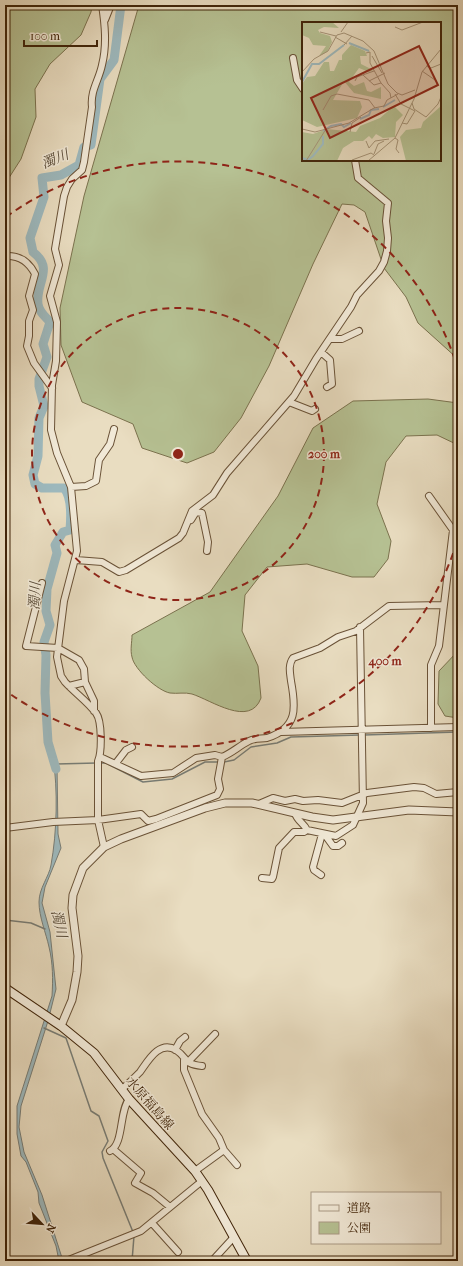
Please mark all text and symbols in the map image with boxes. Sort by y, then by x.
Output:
scale bar [24,22,97,48]
inset map [302,22,441,161]
text: 100 m [30,29,60,43]
water label: 濁川 [39,145,73,172]
centre of rings [171,447,185,461]
text: 200 m [308,447,341,461]
water label: 濁川 [26,580,44,610]
text: 400 m [368,654,402,669]
water label: 濁川 [48,908,71,942]
street label: 水原福島線 [123,1074,177,1132]
legend [311,1192,441,1244]
text: 道路 [347,1201,371,1215]
north arrow [22,1204,62,1244]
text: 公園 [347,1221,371,1235]
text: N [43,1222,58,1235]

